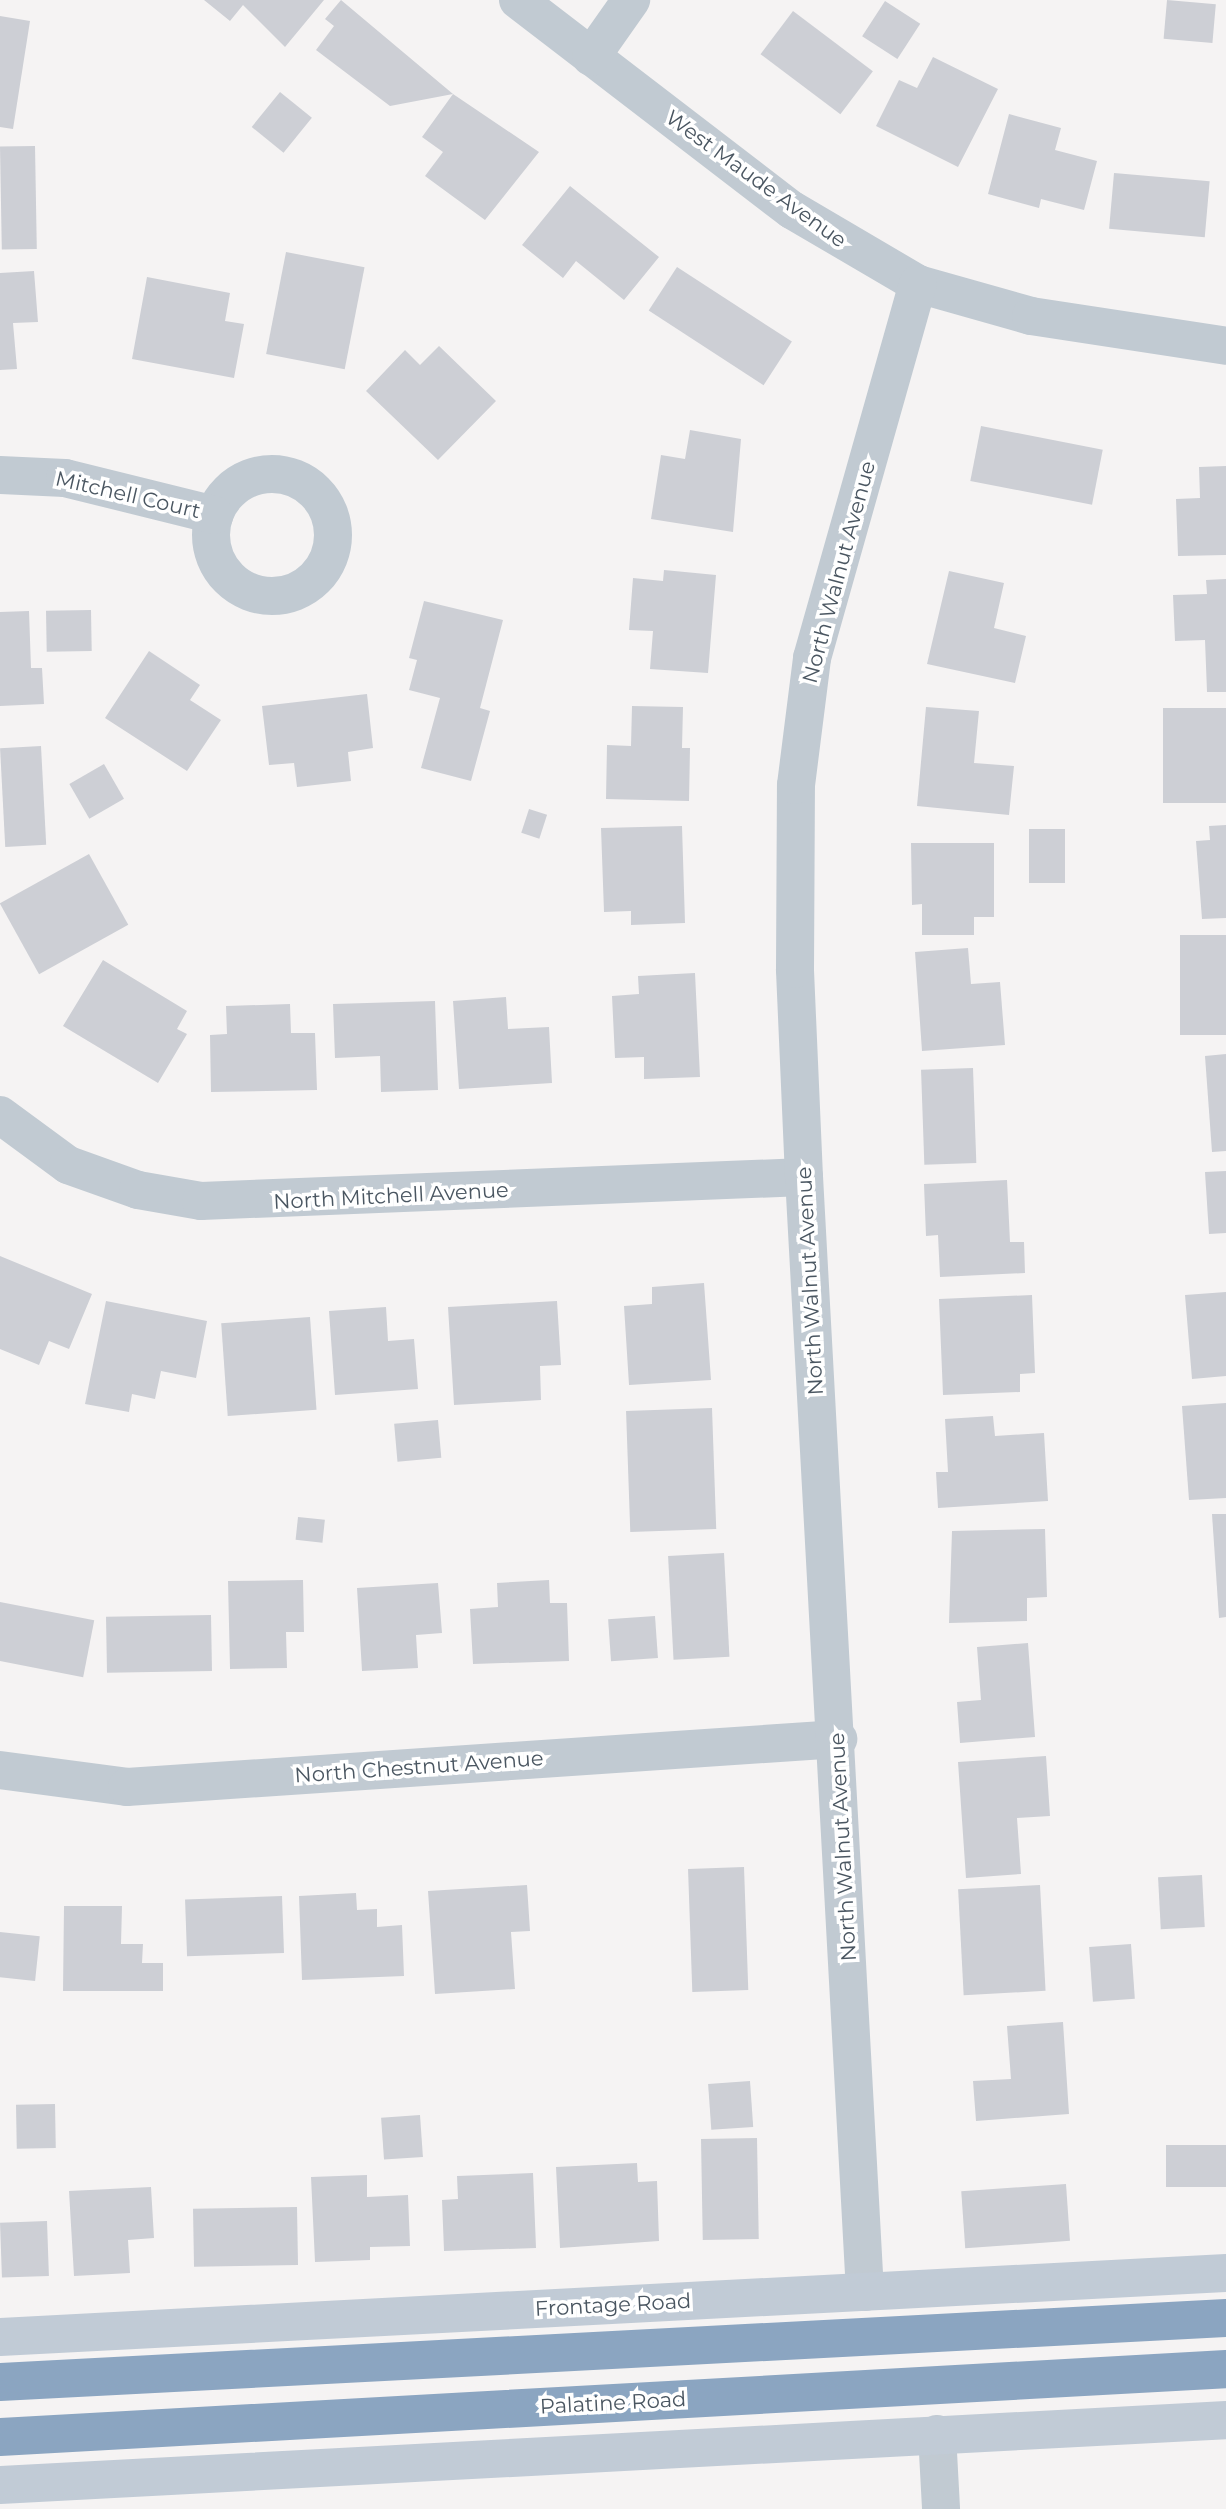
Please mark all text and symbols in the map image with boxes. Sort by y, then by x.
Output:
street label: West Maude Avenue [661,105,851,253]
street label: North Walnut Avenue [797,458,881,686]
street label: Mitchell Court [53,466,203,524]
street label: North Walnut Avenue [791,1166,829,1396]
street label: North Mitchell Avenue [273,1177,509,1215]
street label: North Walnut Avenue [824,1732,862,1962]
street label: North Chestnut Avenue [294,1746,544,1788]
street label: Frontage Road [534,2288,692,2322]
street label: Palatine Road [539,2387,687,2419]

